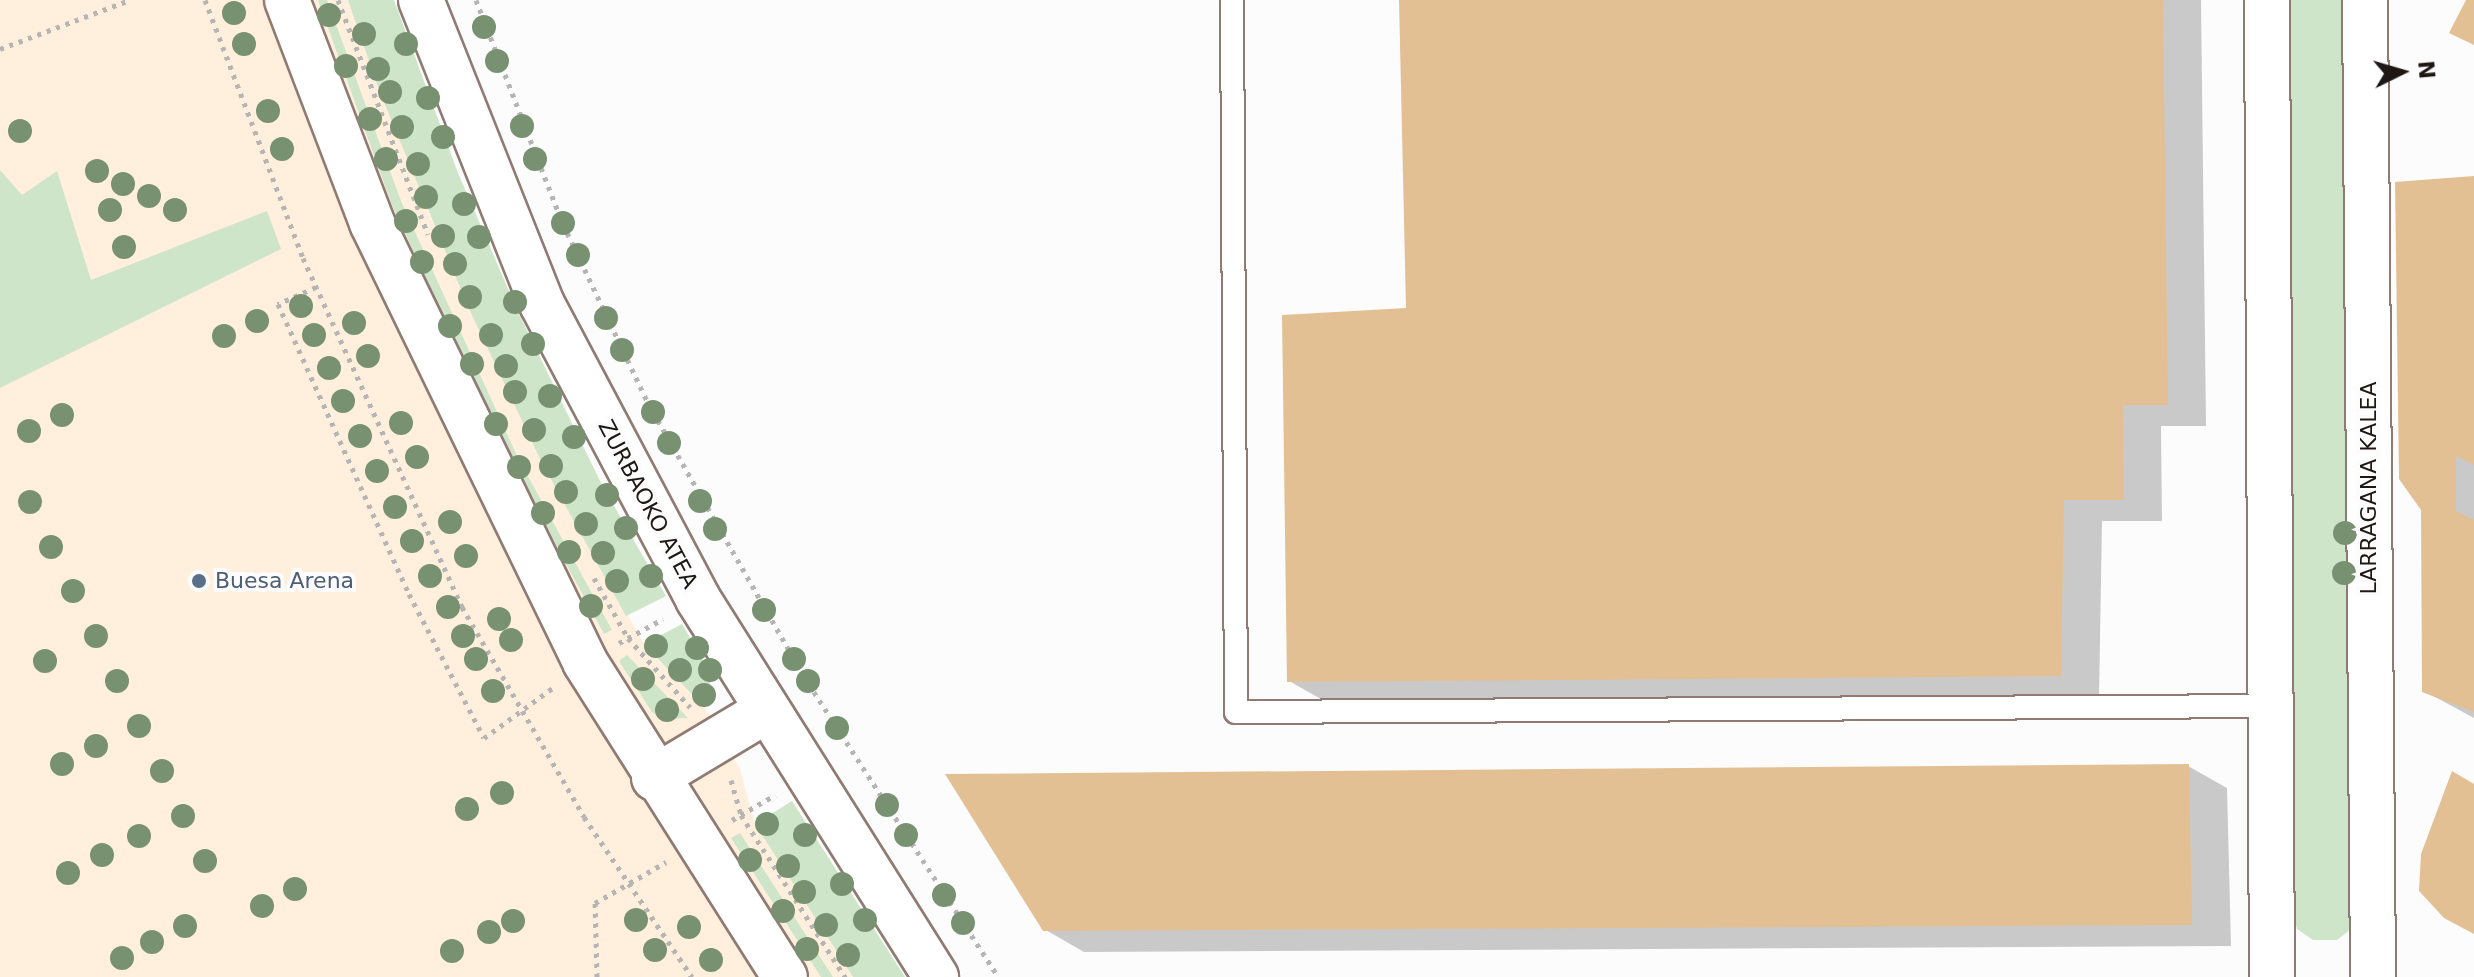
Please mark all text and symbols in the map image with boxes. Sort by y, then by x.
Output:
north arrow [2362,32,2442,112]
text: N [2413,60,2440,80]
street label: LARRAGANA KALEA [2356,381,2382,595]
street label: ZURBAOKO ATEA [592,415,704,593]
place label: Buesa Arena [215,568,354,594]
marker: Buesa Arena [190,572,208,590]

